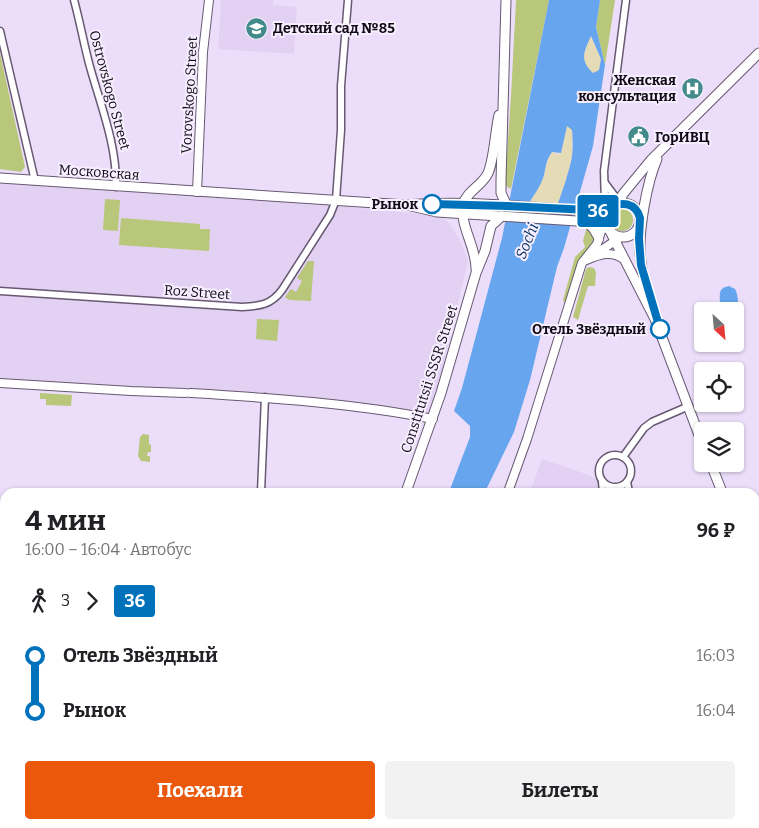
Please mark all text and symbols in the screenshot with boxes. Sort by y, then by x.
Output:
school or university icon: Детский сад №85 [245,16,269,40]
place label: Детский сад №85 [273,20,395,37]
street label: Ostrovskogo Street [85,29,134,152]
street label: Vorovskogo Street [178,36,201,154]
place label: Женская консультация [578,72,676,105]
hospital icon: Женская консультация [680,76,704,100]
public building icon: ГорИВЦ [627,125,651,149]
place label: ГорИВЦ [655,129,710,146]
street label: Московская [58,161,140,184]
marker: Рынок [422,194,442,214]
line badge: 36 [576,195,620,227]
place label: Рынок [372,196,418,213]
text: 36 [587,200,609,222]
water label: Sochi [512,220,542,262]
street label: Roz Street [163,282,230,303]
north arrow [694,302,744,352]
map controls [694,302,744,472]
street label: Constitutsii SSSR Street [398,303,461,455]
marker: Отель Звёздный [650,319,670,339]
place label: Отель Звёздный [532,321,647,338]
button: locate [694,362,744,412]
button: layers [694,422,744,472]
text: 4 мин [25,504,106,537]
text: 96 ₽ [697,519,735,542]
text: 16:00 – 16:04 · Автобус [25,540,192,559]
icon: walk [25,587,53,615]
icon: forward [78,587,106,615]
text: 36 [124,590,145,612]
text: 3 [61,591,70,610]
text: Отель Звёздный [63,644,218,667]
text: 16:03 [696,646,735,665]
text: Рынок [63,699,126,722]
text: 16:04 [696,701,735,720]
button: Поехали [25,761,375,819]
button: Билеты [385,761,735,819]

